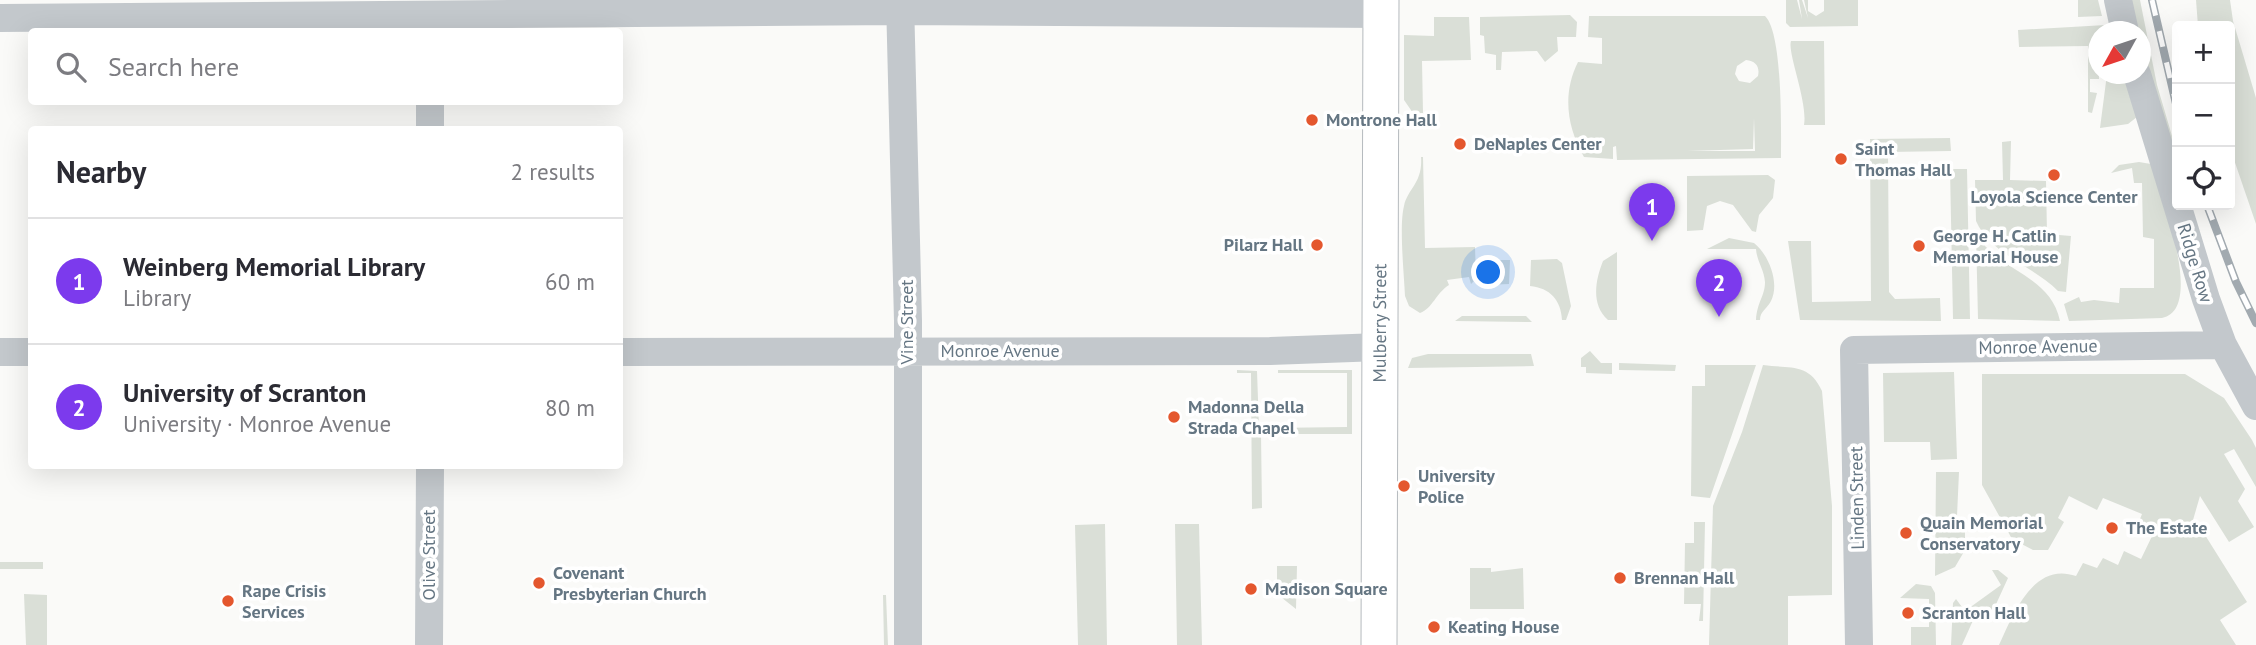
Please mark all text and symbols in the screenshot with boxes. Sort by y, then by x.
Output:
north arrow [2088,21,2151,84]
map controls [2172,21,2235,210]
button: + [2172,21,2235,84]
search box [28,28,623,105]
icon: search [52,48,90,86]
text: Search here [108,50,239,83]
button: − [2172,84,2235,147]
place label: Montrone Hall [1326,108,1438,131]
marker: Montrone Hall [1304,112,1320,128]
place label: DeNaples Center [1474,132,1602,155]
marker: DeNaples Center [1452,136,1468,152]
place label: Saint Thomas Hall [1855,137,1952,181]
button: locate [2172,147,2235,210]
marker: Saint Thomas Hall [1833,151,1849,167]
text: Nearby [56,152,146,191]
text: 2 results [511,157,595,186]
marker: Loyola Science Center [2046,167,2062,183]
pin: 1 [1629,183,1675,241]
place label: Loyola Science Center [1970,185,2138,208]
street label: Ridge Row [2173,221,2219,306]
place label: George H. Catlin Memorial House [1933,224,2058,268]
place label: Pilarz Hall [1224,233,1304,256]
marker: Pilarz Hall [1309,237,1325,253]
marker: George H. Catlin Memorial House [1911,238,1927,254]
text: Weinberg Memorial Library [123,250,425,283]
your location [1471,255,1505,289]
pin: 2 [1696,259,1742,317]
street label: Mulberry Street [1368,263,1391,383]
text: 1 [72,267,86,296]
text: 60 m [545,267,595,296]
street label: Vine Street [895,280,918,365]
text: Library [123,283,191,312]
street label: Monroe Avenue [1978,334,2098,359]
street label: Monroe Avenue [940,339,1060,362]
text: University of Scranton [123,376,366,409]
text: 2 [72,393,86,422]
text: 80 m [545,393,595,422]
place label: Madonna Della Strada Chapel [1188,395,1304,439]
text: University · Monroe Avenue [123,409,391,438]
marker: Madonna Della Strada Chapel [1166,409,1182,425]
street label: Linden Street [1844,446,1869,550]
place label: University Police [1418,464,1495,508]
marker: University Police [1396,478,1412,494]
street label: Olive Street [417,510,440,600]
place label: Quain Memorial Conservatory [1920,511,2044,555]
place label: The Estate [2126,516,2207,539]
marker: The Estate [2104,520,2120,536]
marker: Quain Memorial Conservatory [1898,525,1914,541]
place label: Covenant Presbyterian Church [553,561,707,605]
place label: Brennan Hall [1634,566,1735,589]
marker: Brennan Hall [1612,570,1628,586]
marker: Covenant Presbyterian Church [531,575,547,591]
place label: Madison Square [1265,577,1388,600]
place label: Rape Crisis Services [242,579,326,623]
marker: Madison Square [1243,581,1259,597]
marker: Rape Crisis Services [220,593,236,609]
place label: Scranton Hall [1922,601,2027,624]
marker: Scranton Hall [1900,605,1916,621]
place label: Keating House [1448,615,1559,638]
marker: Keating House [1426,619,1442,635]

